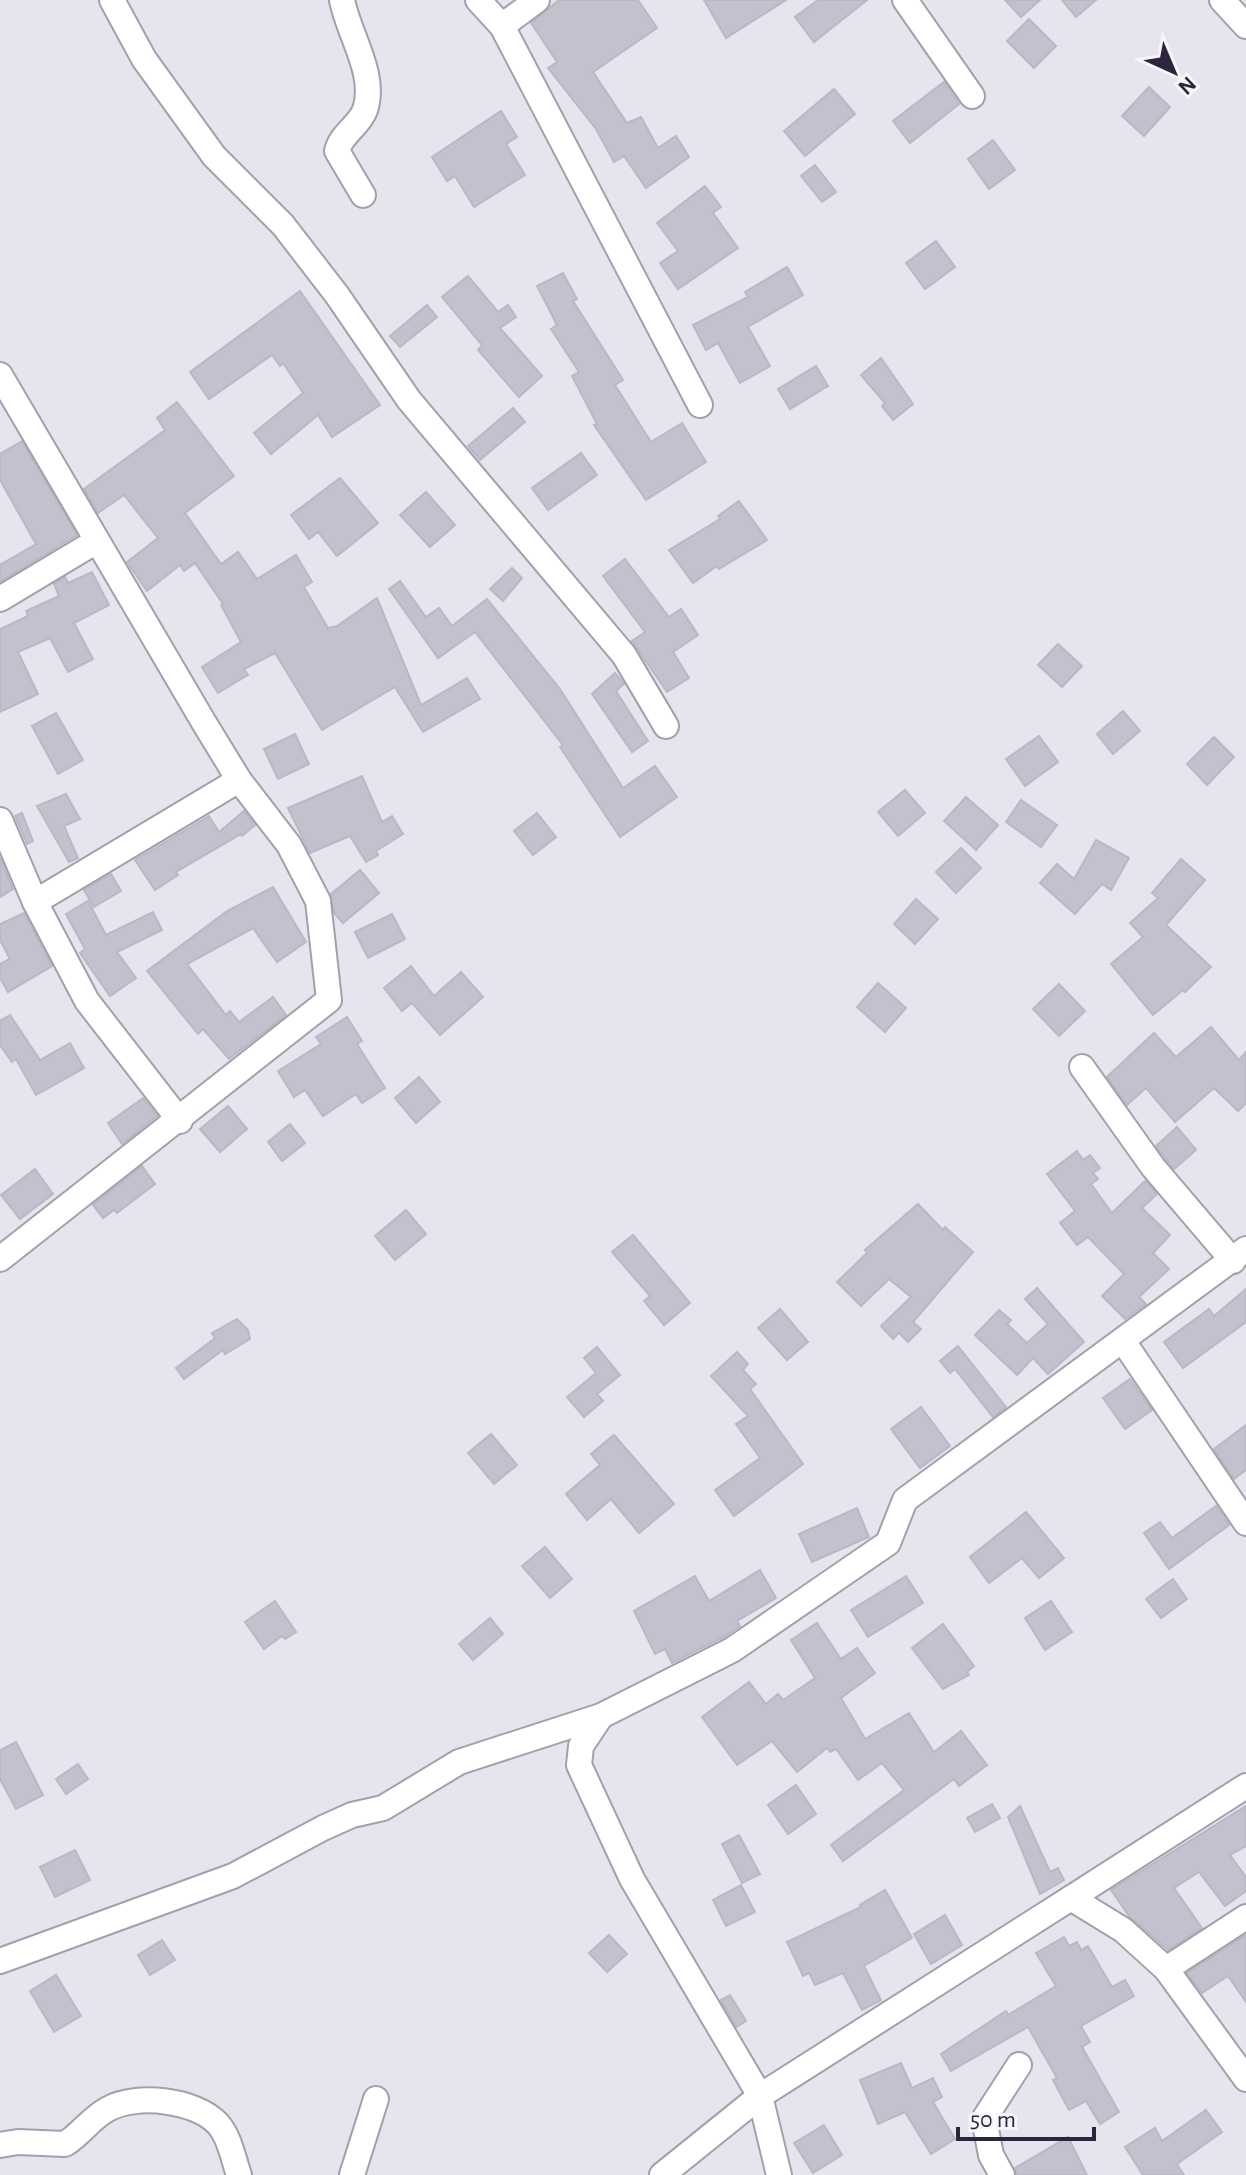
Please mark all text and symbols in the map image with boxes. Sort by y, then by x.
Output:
north arrow [1134,32,1214,112]
text: N [1174,72,1200,99]
scale bar [958,2091,1094,2141]
text: 50 m [970,2108,1016,2132]

